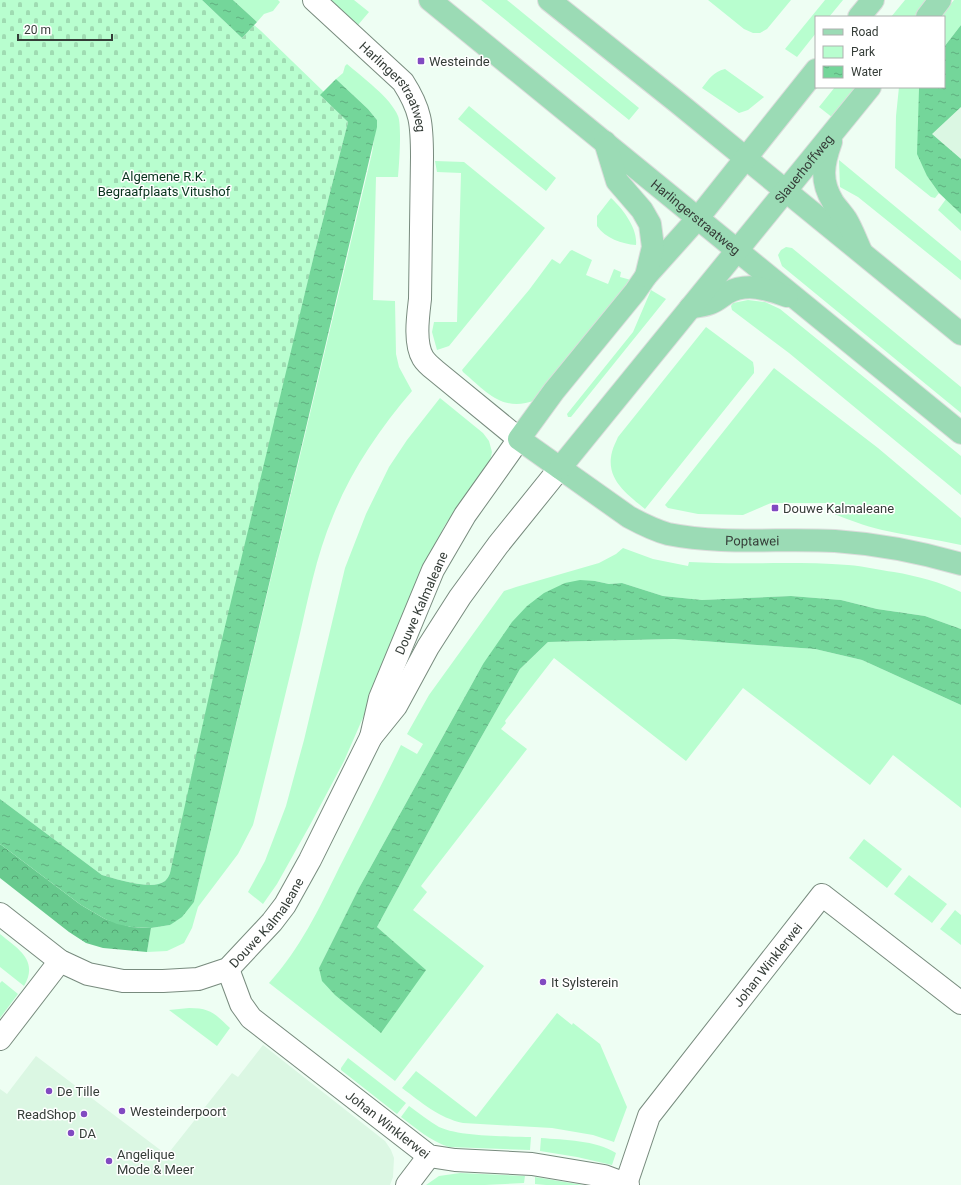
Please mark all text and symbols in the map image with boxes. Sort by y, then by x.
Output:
scale bar [18,16,112,42]
legend [815,16,945,88]
text: 20 m [24,23,51,37]
text: Road [851,25,879,39]
street label: Harlingerstraatweg [356,39,428,133]
text: Park [851,45,876,59]
place label: Westeinde [429,54,490,69]
marker: Westeinde [416,56,426,66]
text: Water [851,65,882,79]
street label: Slauerhoffweg [772,132,836,206]
park label: Algemene R.K. Begraafplaats Vitushof [98,169,231,199]
street label: Harlingerstraatweg [648,176,743,258]
place label: Douwe Kalmaleane [783,501,894,516]
marker: Douwe Kalmaleane [770,503,780,513]
street label: Poptawei [725,533,779,549]
street label: Douwe Kalmaleane [392,549,451,657]
street label: Douwe Kalmaleane [226,875,307,971]
street label: Johan Winklerwei [730,920,805,1010]
place label: It Sylsterein [551,975,618,990]
marker: It Sylsterein [538,977,548,987]
place label: De Tille [57,1084,100,1099]
marker: De Tille [44,1086,54,1096]
street label: Johan Winklerwei [343,1087,433,1162]
place label: Westeinderpoort [130,1104,226,1119]
marker: Westeinderpoort [117,1106,127,1116]
place label: ReadShop [17,1107,76,1122]
marker: ReadShop [79,1109,89,1119]
place label: DA [79,1126,96,1141]
marker: DA [66,1128,76,1138]
place label: Angelique Mode & Meer [117,1147,195,1177]
marker: Angelique Mode & Meer [104,1156,114,1166]

